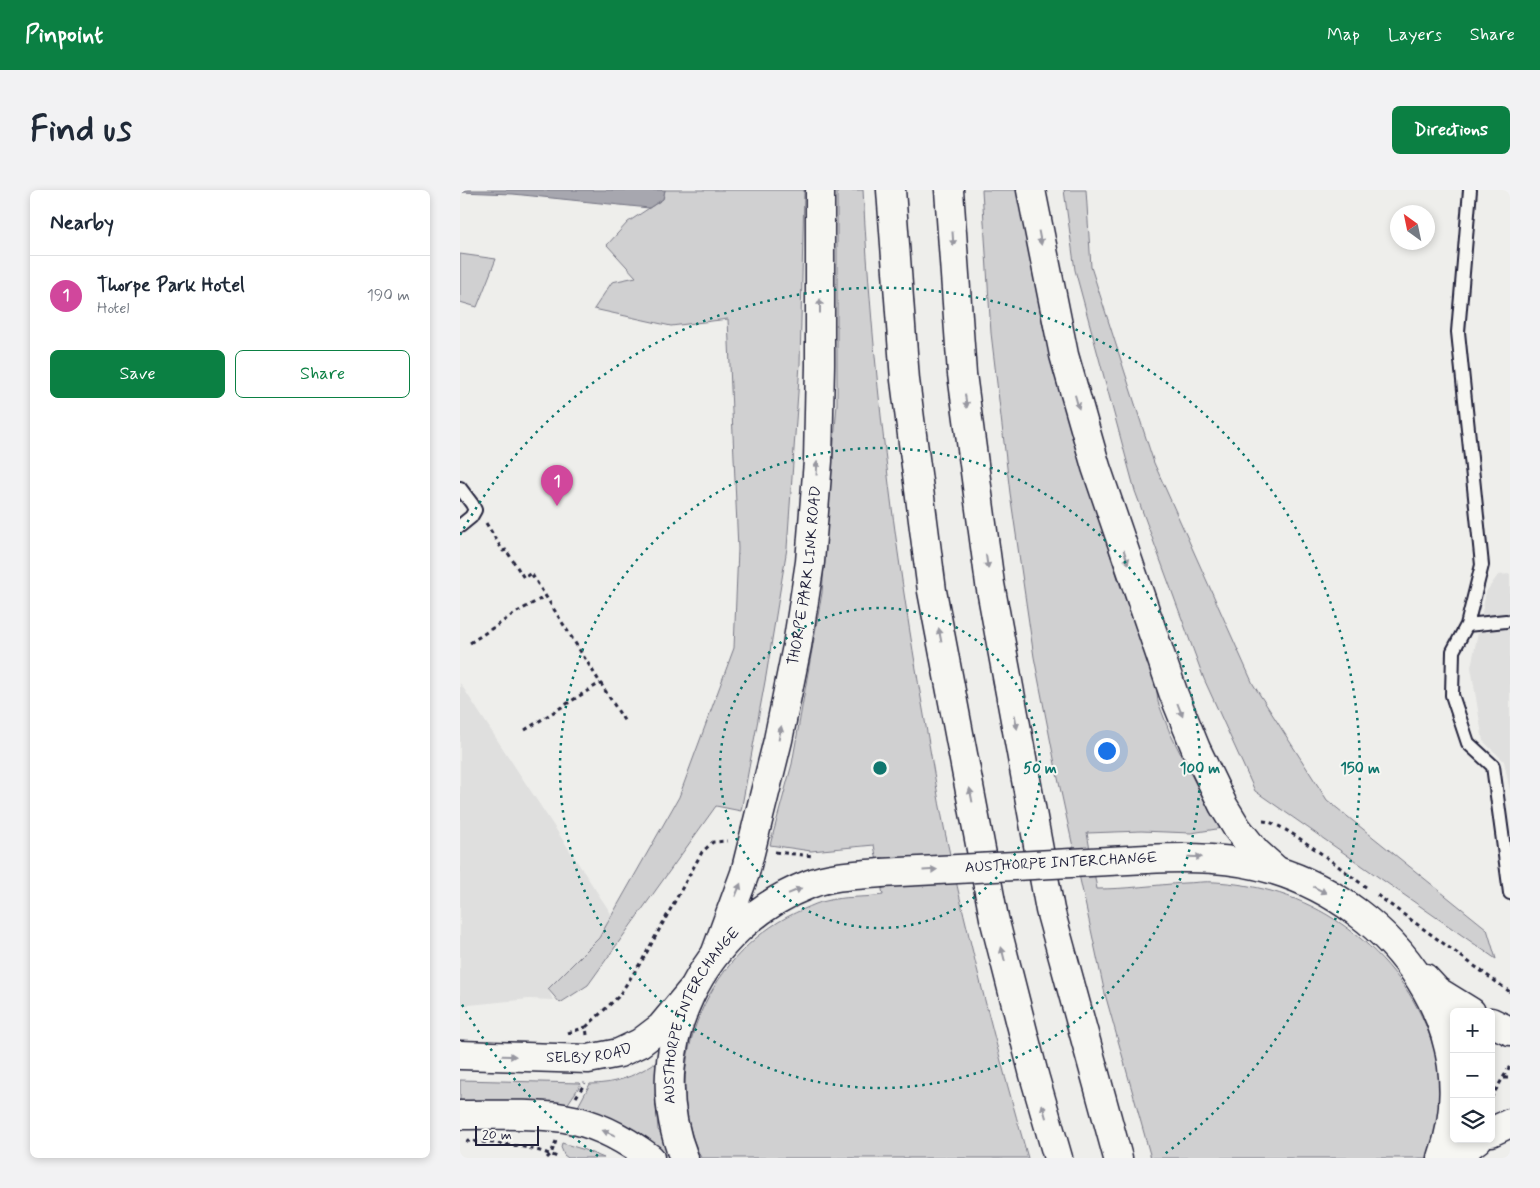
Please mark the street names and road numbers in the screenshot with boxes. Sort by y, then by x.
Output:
street label: THORPE PARK LINK ROAD [783,485,826,667]
street label: AUSTHORPE INTERCHANGE [964,848,1158,878]
street label: AUSTHORPE INTERCHANGE [660,923,745,1105]
street label: SELBY ROAD [546,1038,636,1069]

